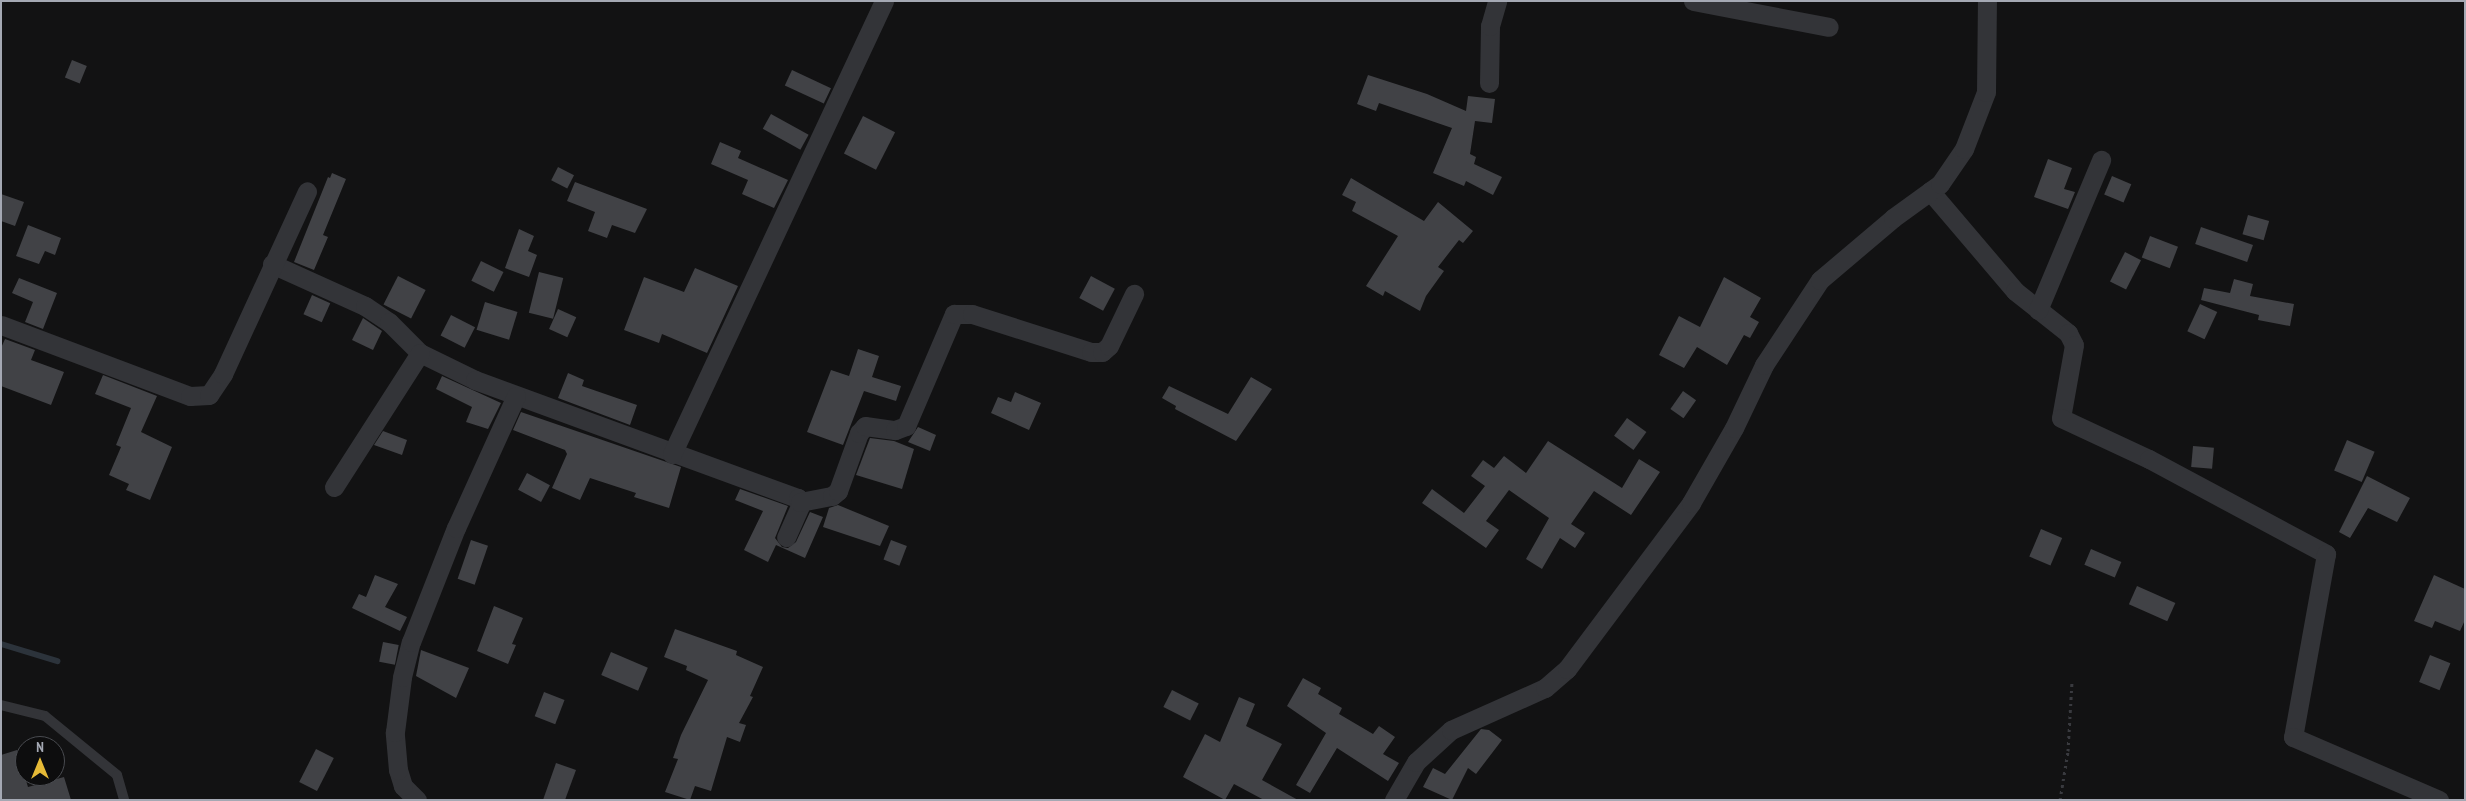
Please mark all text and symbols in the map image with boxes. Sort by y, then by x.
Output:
north arrow [15,736,65,786]
text: N [36,738,44,756]

